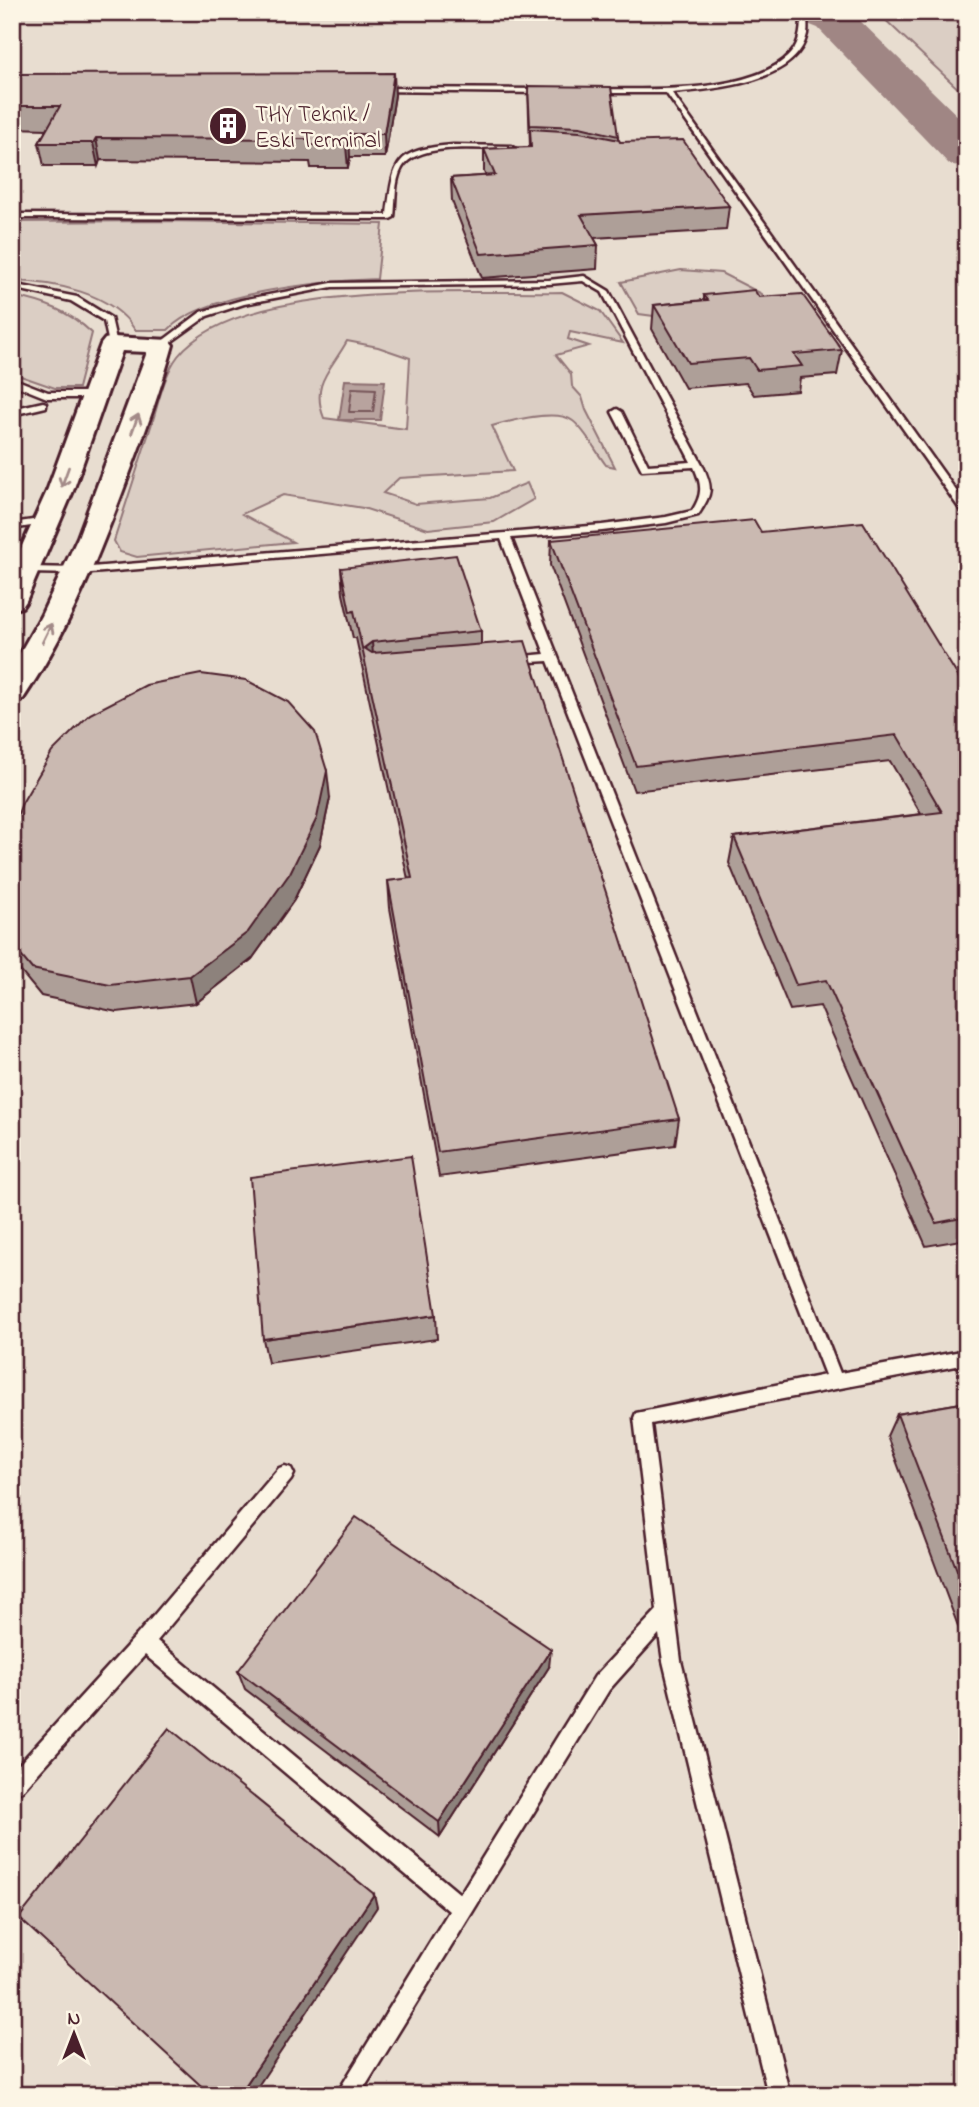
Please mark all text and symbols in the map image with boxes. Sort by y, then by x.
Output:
place label: THY Teknik / Eski Terminal [255,99,381,158]
building icon: THY Teknik / Eski Terminal [207,105,249,147]
one-way arrow [129,413,142,435]
one-way arrow [58,466,70,488]
one-way arrow [41,623,55,644]
north arrow [38,1998,108,2068]
text: N [68,2006,81,2033]

